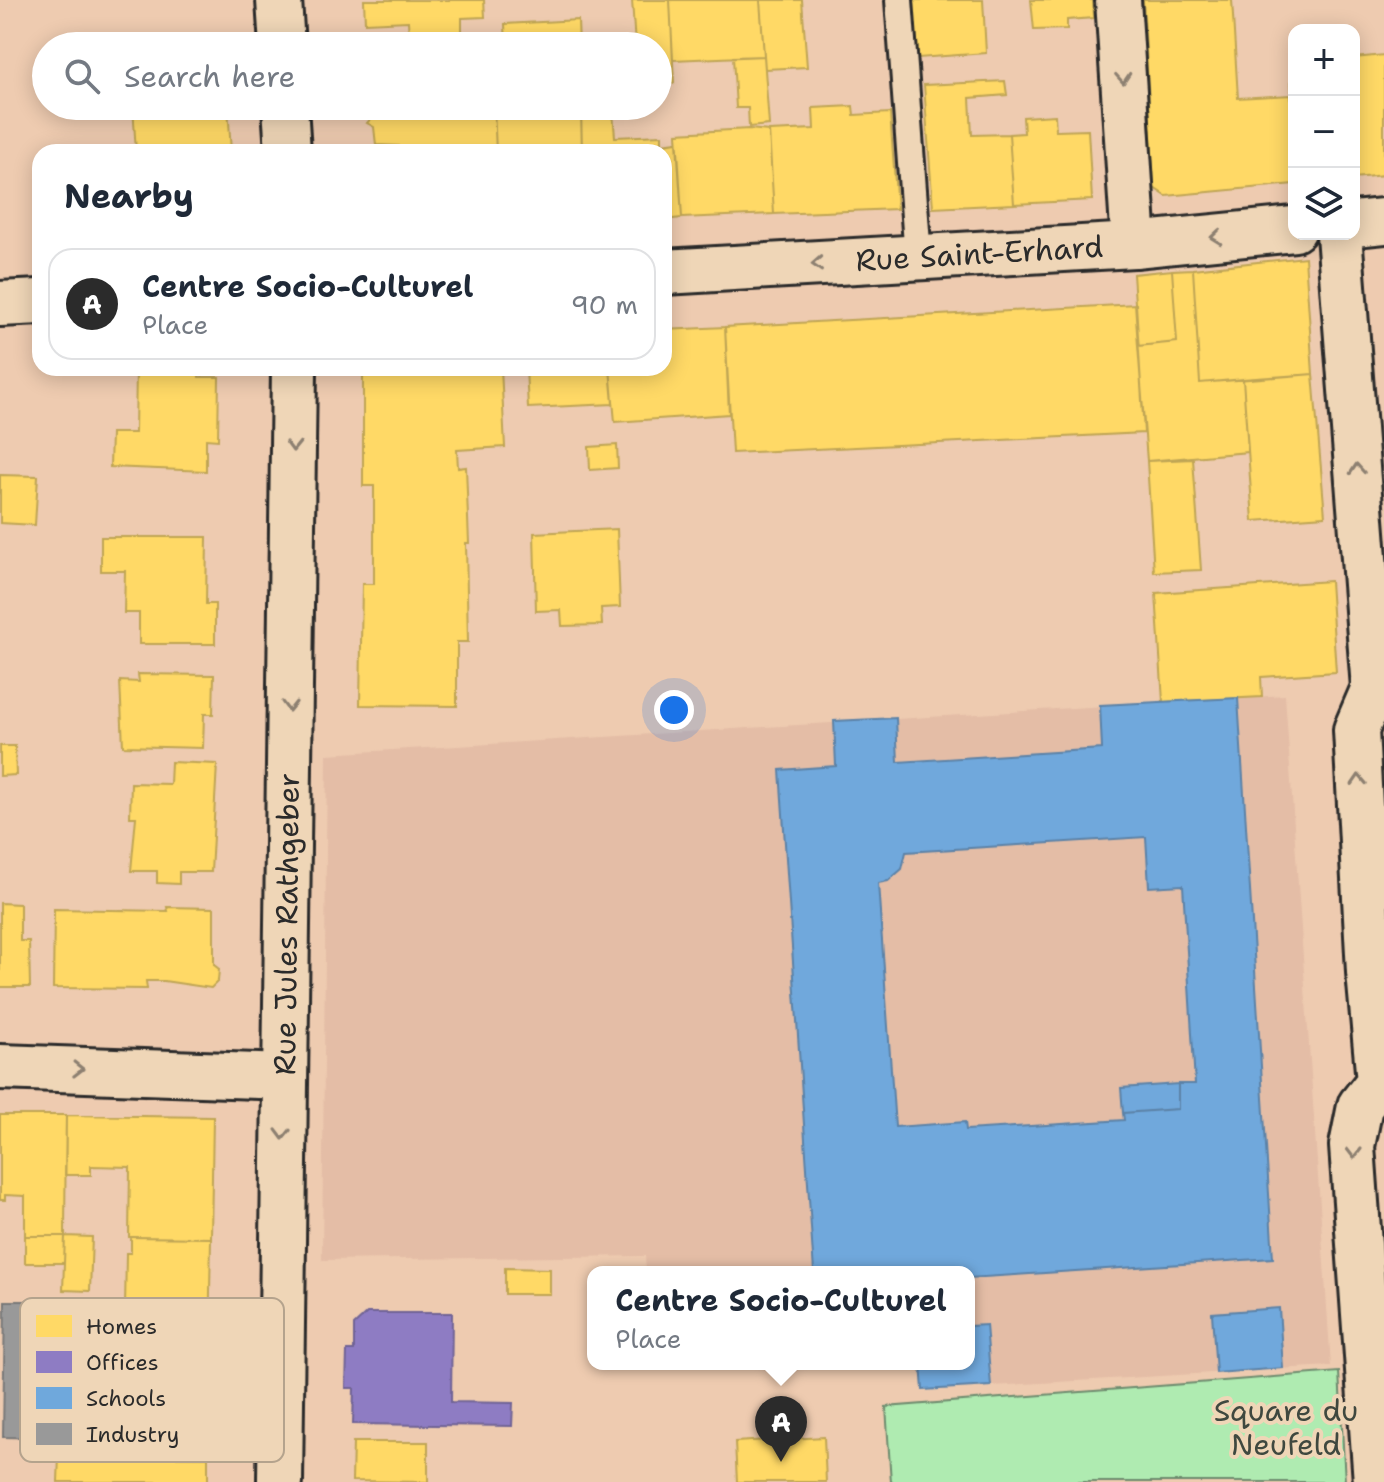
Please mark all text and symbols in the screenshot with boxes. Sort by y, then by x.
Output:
map controls [1288,24,1360,240]
button: + [1288,24,1360,96]
search box [32,32,672,120]
icon: search [60,54,104,98]
text: Search here [124,56,295,97]
one-way arrow [1114,72,1131,85]
button: − [1288,96,1360,168]
button: layers [1288,168,1360,240]
text: Nearby [64,173,194,219]
street label: Rue Saint-Erhard [855,226,1104,281]
one-way arrow [1209,229,1222,246]
one-way arrow [810,255,823,272]
text: Centre Socio-Culturel [142,266,473,307]
text: A [82,287,102,322]
text: 90 m [571,287,638,322]
text: Place [142,307,208,342]
one-way arrow [284,440,302,453]
one-way arrow [1349,462,1366,475]
your location [654,690,694,730]
one-way arrow [280,700,298,713]
street label: Rue Jules Rathgeber [264,773,309,1076]
one-way arrow [1351,773,1368,786]
one-way arrow [72,1060,85,1078]
one-way arrow [274,1128,292,1141]
one-way arrow [1345,1147,1363,1159]
popup [587,1266,975,1370]
text: Centre Socio-Culturel [615,1280,947,1321]
legend [20,1298,284,1462]
text: Homes [86,1312,157,1341]
text: Place [615,1321,682,1356]
text: Offices [86,1348,159,1377]
text: Schools [86,1384,166,1413]
park label: Square du Neufeld [1214,1390,1358,1465]
pin: A [755,1396,807,1462]
text: Industry [86,1420,179,1449]

